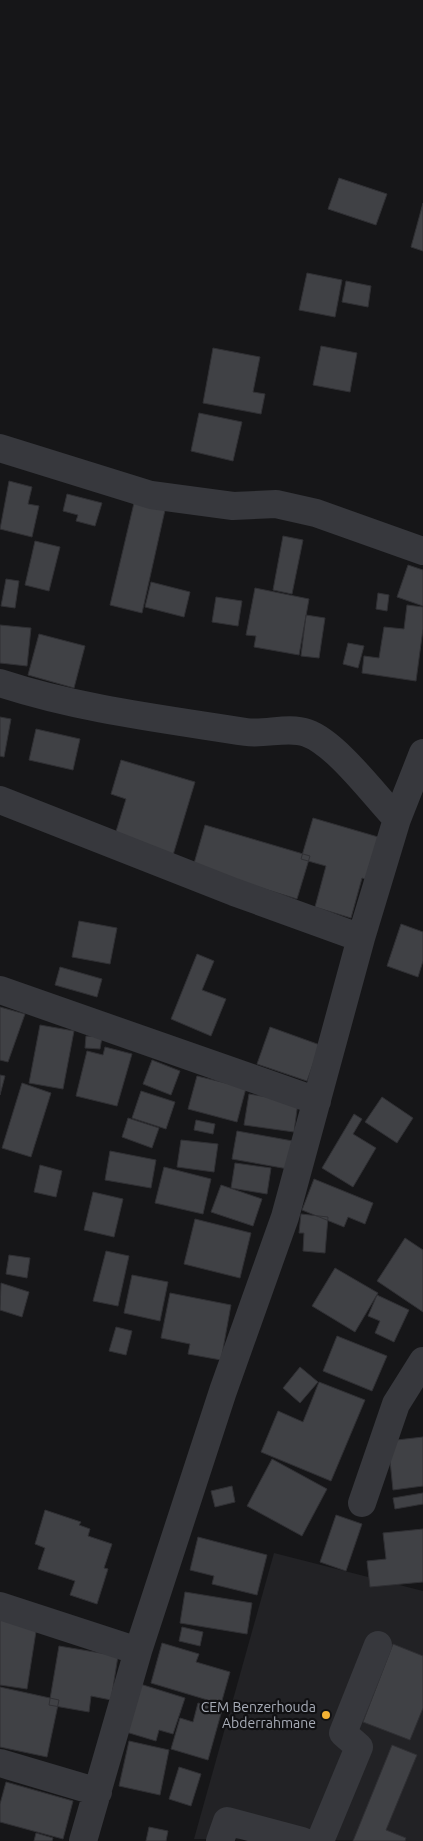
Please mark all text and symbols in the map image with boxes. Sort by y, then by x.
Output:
place label: CEM Benzerhouda Abderrahmane [201,1699,316,1731]
marker: CEM Benzerhouda Abderrahmane [320,1709,332,1721]

